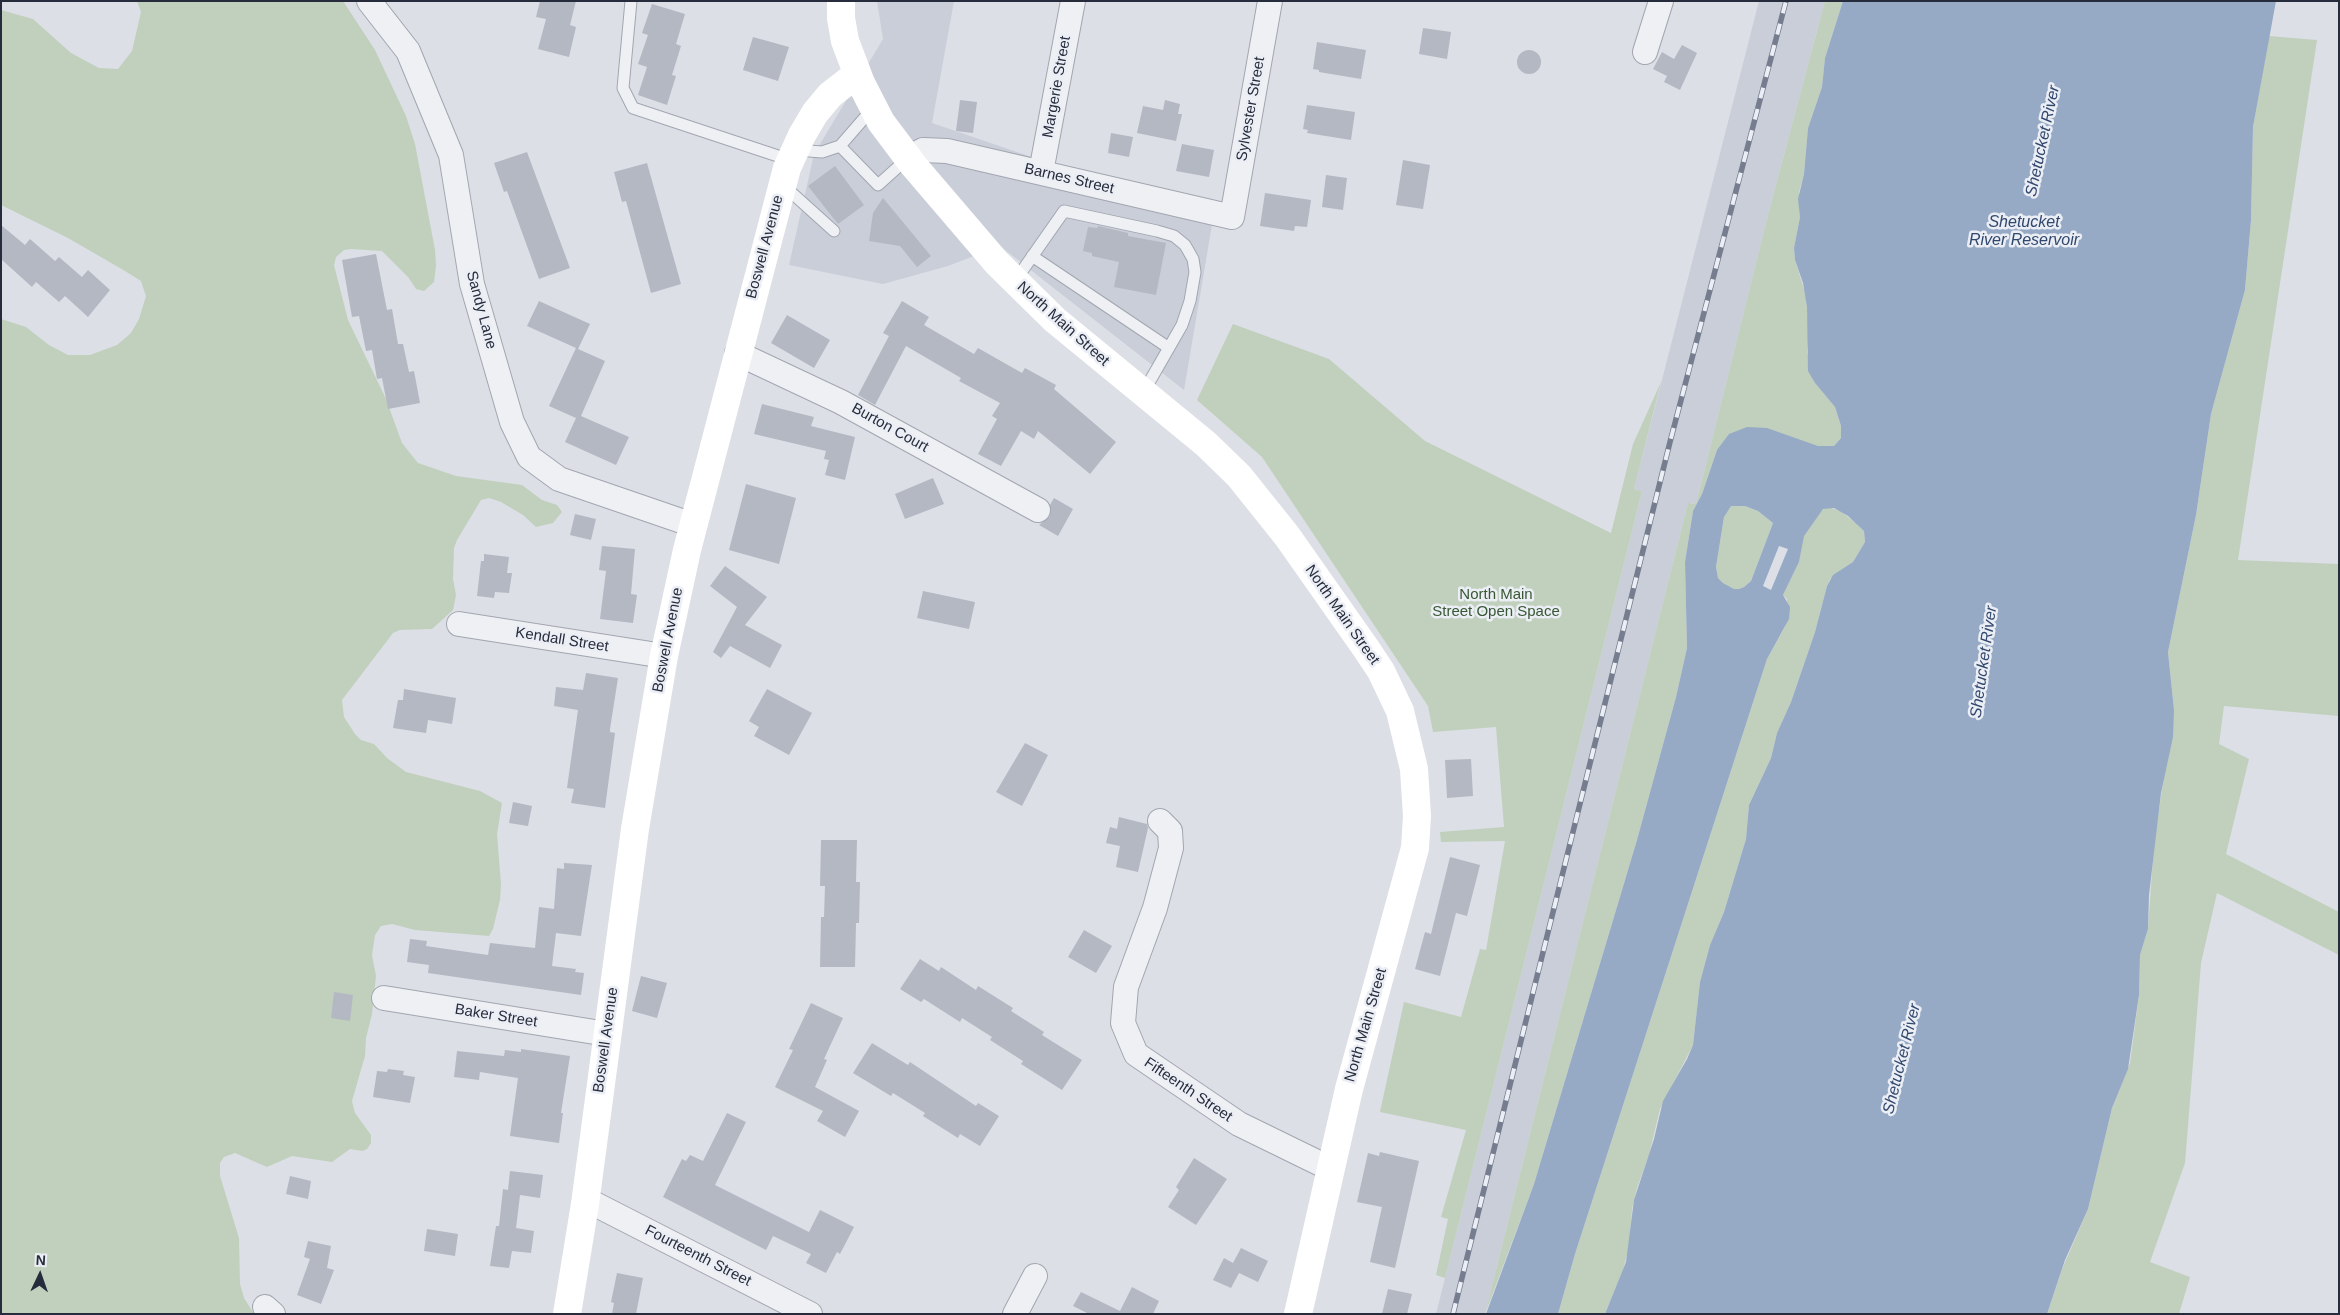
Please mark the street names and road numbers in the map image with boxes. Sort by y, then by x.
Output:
street label: Margerie Street [1039,35,1075,139]
street label: Sylvester Street [1233,55,1269,163]
street label: Barnes Street [1022,160,1116,198]
street label: Boswell Avenue [743,193,787,301]
street label: Sandy Lane [462,269,500,351]
street label: North Main Street [1013,278,1113,370]
street label: Burton Court [848,400,932,456]
street label: North Main Street [1301,562,1383,668]
street label: Boswell Avenue [649,586,687,694]
street label: Kendall Street [514,624,610,656]
street label: North Main Street [1341,966,1391,1084]
street label: Boswell Avenue [590,986,622,1094]
street label: Baker Street [453,1001,539,1031]
street label: Fifteenth Street [1140,1054,1236,1126]
street label: Fourteenth Street [642,1221,754,1291]

